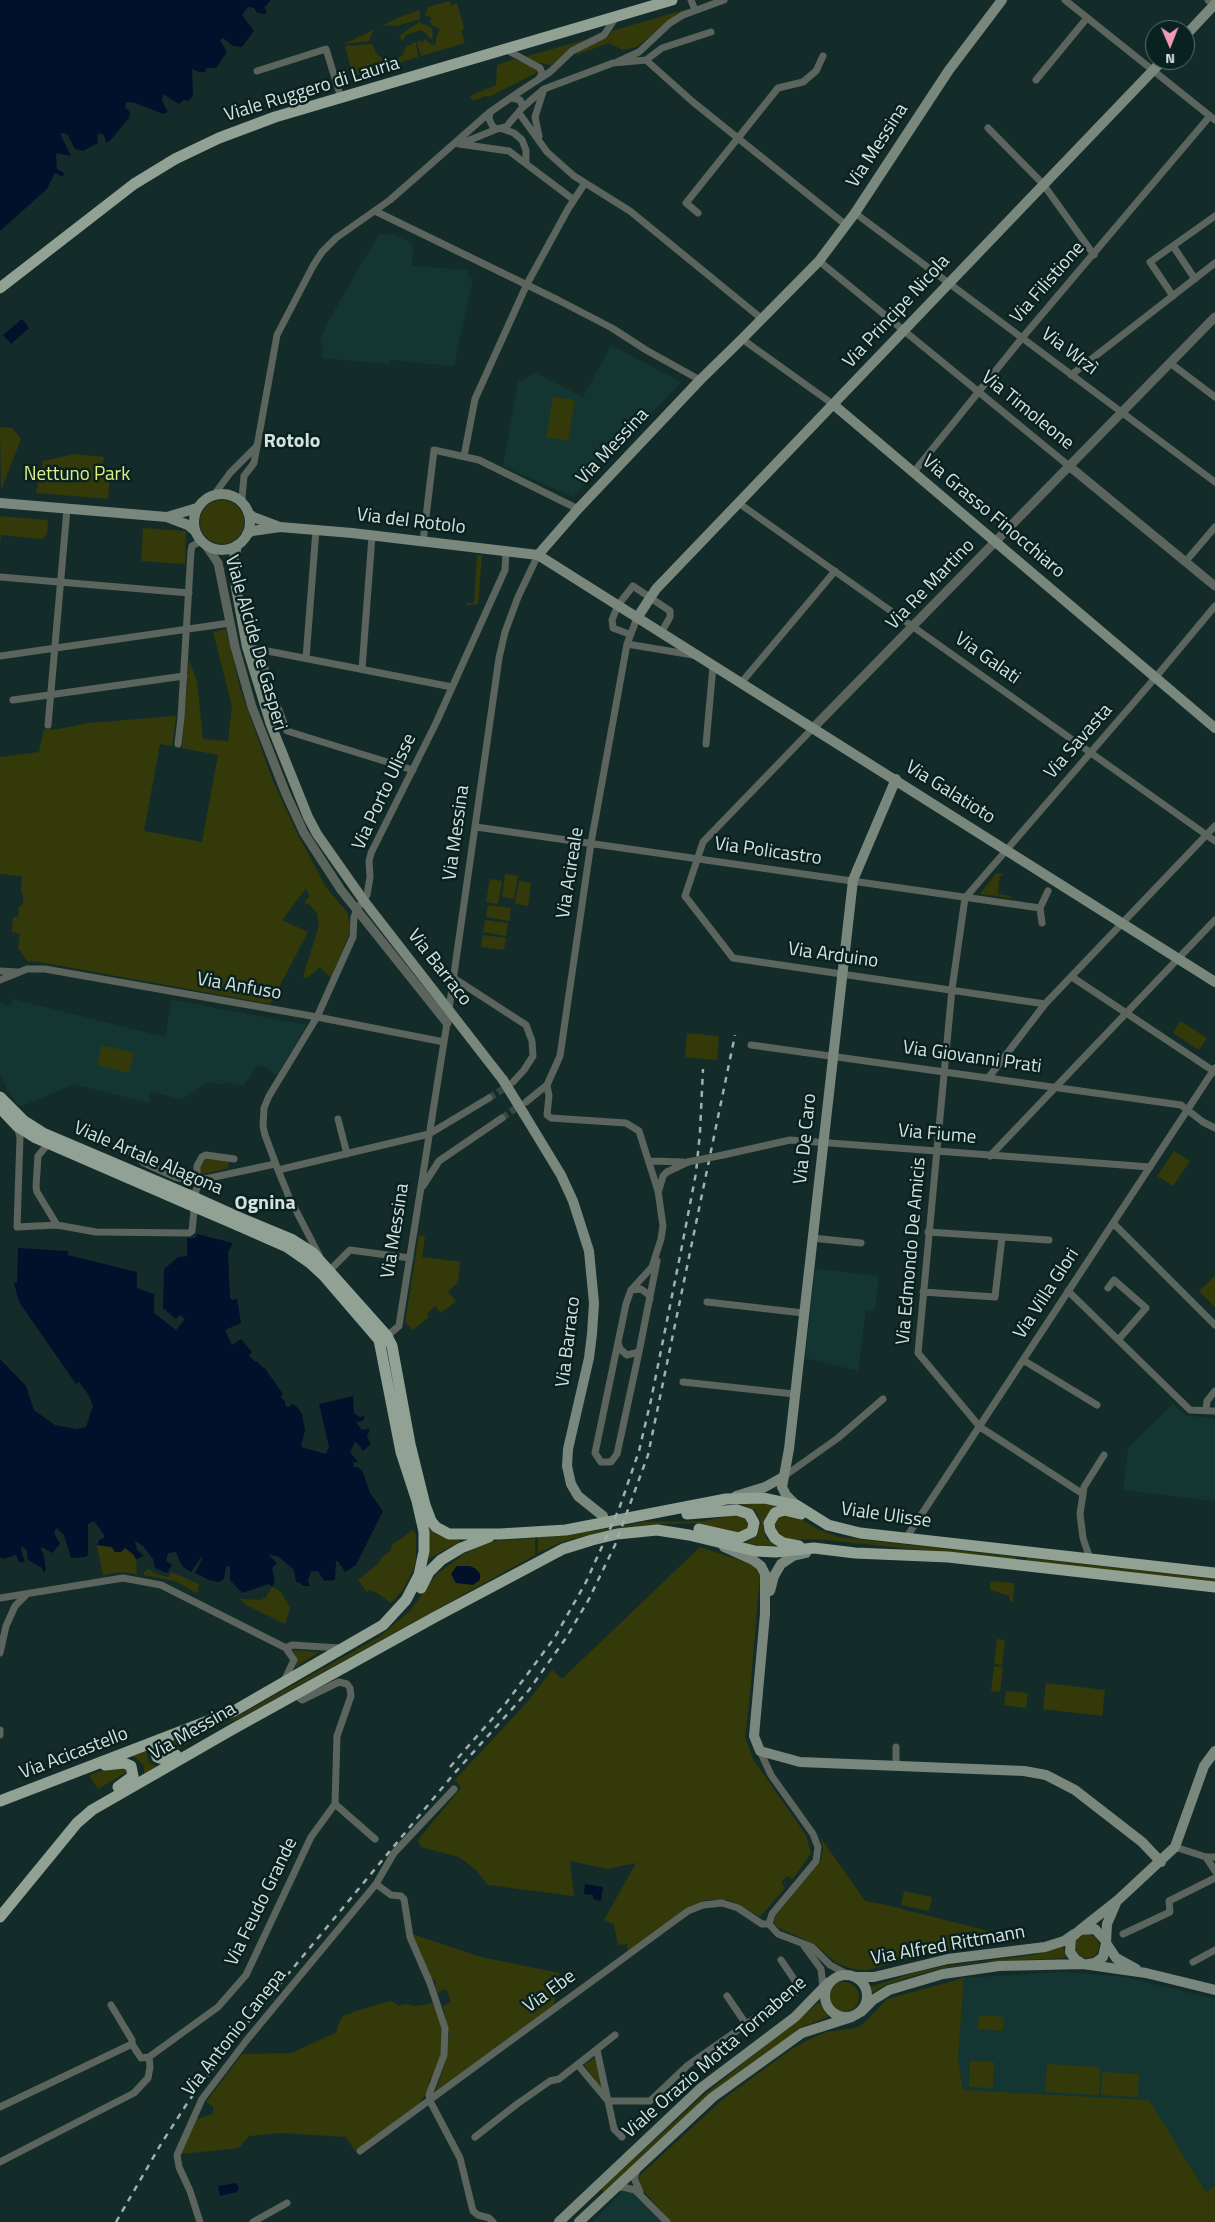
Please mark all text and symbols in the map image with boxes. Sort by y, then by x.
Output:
north arrow [1145,20,1195,70]
text: N [1165,49,1175,70]
street label: Viale Ruggero di Lauria [222,53,402,127]
street label: Via Messina [842,100,914,192]
street label: Via Filistione [1006,237,1090,329]
street label: Via Principe Nicola [839,251,955,373]
street label: Via Wrzì [1036,323,1102,381]
street label: Via Timoleone [976,367,1078,455]
street label: Via Messina [572,404,654,490]
district label: Rotolo [264,430,320,454]
street label: Via Grasso Finocchiaro [917,450,1069,584]
park label: Nettuno Park [24,464,130,486]
street label: Via del Rotolo [355,504,467,540]
street label: Via Re Martino [882,535,980,635]
street label: Viale Alcide De Gasperi [219,553,291,733]
street label: Via Galati [950,628,1024,690]
street label: Via Savasta [1040,700,1118,784]
street label: Via Porto Ulisse [348,730,422,854]
street label: Via Galatioto [901,756,999,830]
street label: Via Messina [439,784,475,882]
street label: Via Acireale [553,826,589,920]
street label: Via Policastro [713,833,823,871]
street label: Via Barraco [402,925,476,1011]
street label: Via Arduino [786,938,880,974]
street label: Via Anfuso [195,968,283,1006]
street label: Via Giovanni Prati [901,1037,1043,1079]
street label: Via De Caro [790,1092,822,1186]
street label: Viale Artale Alagona [70,1117,226,1201]
street label: Via Fiume [897,1120,977,1150]
street label: Via Edmondo De Amicis [892,1156,932,1346]
street label: Via Messina [377,1182,415,1280]
district label: Ognina [234,1192,296,1216]
street label: Via Villa Glori [1009,1244,1085,1344]
street label: Via Barraco [552,1295,586,1389]
street label: Viale Ulisse [839,1498,933,1534]
street label: Via Messina [146,1698,240,1766]
street label: Via Acicastello [17,1723,131,1785]
street label: Via Feudo Grande [221,1834,303,1970]
street label: Via Alfred Rittmann [869,1921,1027,1971]
street label: Via Antonio Canepa [178,1965,292,2101]
street label: Via Ebe [519,1965,581,2019]
street label: Viale Orazio Motta Tornabene [619,1972,811,2144]

